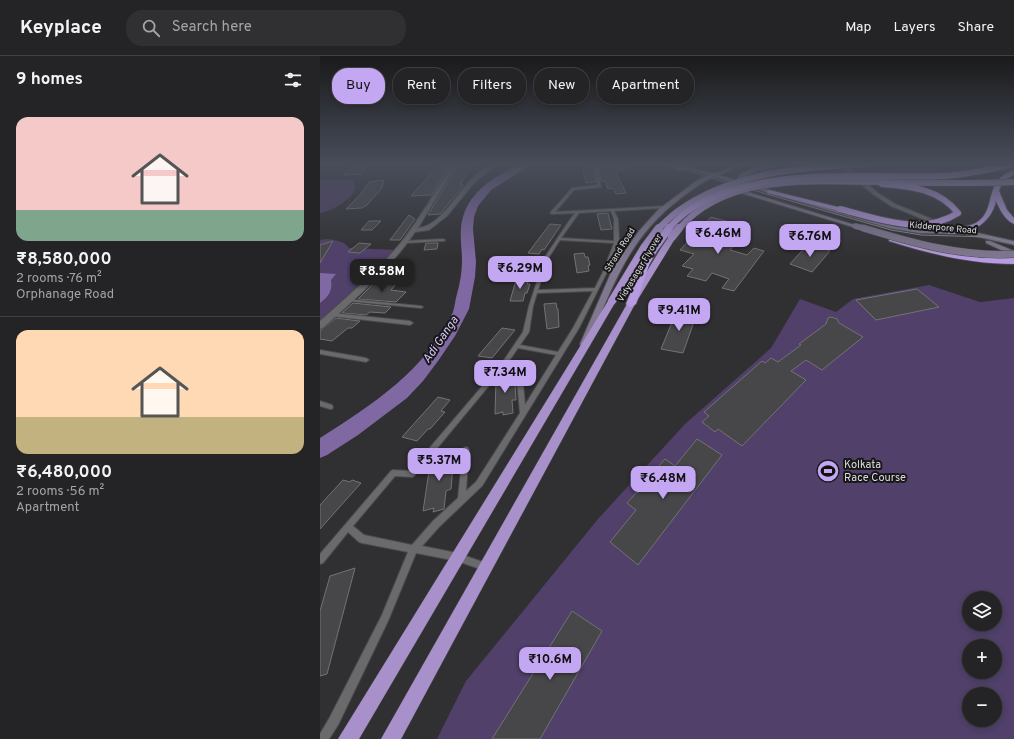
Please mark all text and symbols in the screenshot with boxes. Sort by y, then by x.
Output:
search box [126,10,406,46]
text: Keyplace [20,16,102,40]
icon: search [140,17,162,39]
text: Search here [172,18,252,37]
text: Map [845,19,871,36]
text: Layers [893,19,935,36]
text: Share [957,19,994,36]
chip: Buy [332,68,385,104]
chip: Rent [393,68,450,104]
chip: Filters [458,68,526,104]
chip: New [534,68,589,104]
chip: Apartment [597,68,694,104]
text: 9 homes [16,69,83,91]
icon: filters [282,69,304,91]
icon: home [124,143,196,215]
street label: Kidderpore Road [909,220,977,236]
pin: ₹6.46M [685,221,751,255]
pin: ₹6.76M [777,224,843,258]
street label: Strand Road [602,226,638,274]
text: ₹6.46M [695,226,741,242]
text: ₹6.76M [788,229,832,245]
street label: Vidyasagar Flyover [615,232,665,304]
text: ₹8,580,000 [16,249,112,271]
pin: ₹6.29M [487,256,553,290]
pin: ₹8.58M [349,259,415,293]
text: ₹6.29M [497,261,543,277]
text: ₹8.58M [359,264,405,280]
text: 2 rooms · 76 m² [16,271,102,287]
text: Orphanage Road [16,287,114,303]
pin: ₹9.41M [646,298,712,332]
text: ₹9.41M [657,303,701,319]
water label: Adi Ganga [419,313,463,367]
icon: home [124,356,196,428]
pin: ₹7.34M [472,360,538,394]
text: ₹7.34M [483,365,527,381]
pin: ₹5.37M [406,448,472,482]
text: ₹5.37M [417,453,461,469]
sports icon: Kolkata Race Course [815,458,841,484]
place label: Kolkata Race Course [844,458,906,485]
text: ₹6,480,000 [16,462,112,484]
pin: ₹6.48M [630,466,696,500]
text: ₹6.48M [640,471,686,487]
text: 2 rooms · 56 m² [16,484,104,500]
text: Apartment [16,500,79,516]
map controls [962,591,1002,727]
button: layers [962,591,1002,631]
button: + [962,639,1002,679]
pin: ₹10.6M [517,647,583,681]
text: ₹10.6M [528,652,572,668]
button: − [962,687,1002,727]

